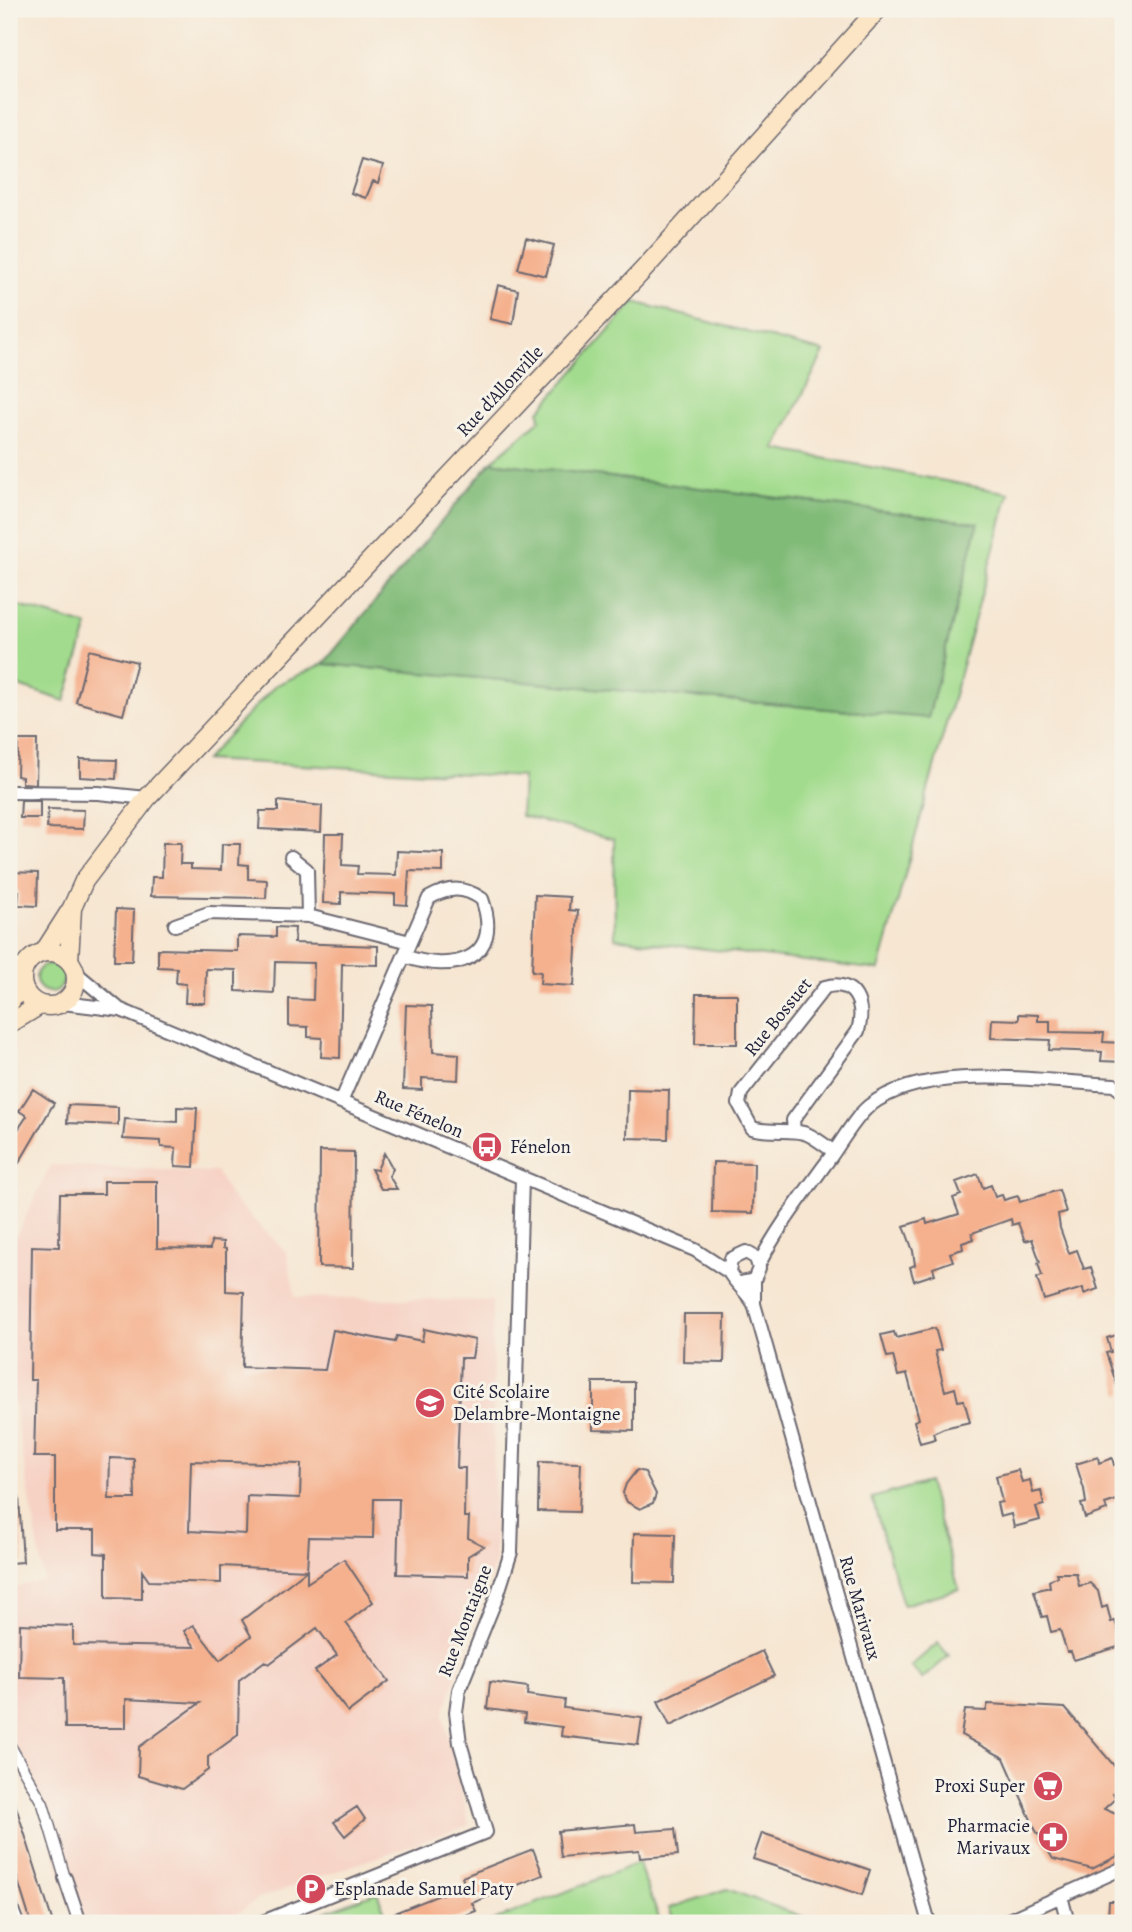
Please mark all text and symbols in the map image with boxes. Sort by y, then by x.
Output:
street label: Rue d'Allonville [451,340,549,442]
street label: Rue Bossuet [738,972,818,1062]
street label: Rue Fénelon [370,1084,468,1144]
bus stop icon: Fénelon [470,1130,504,1164]
place label: Fénelon [510,1134,571,1160]
place label: Cité Scolaire Delambre-Montaigne [453,1379,621,1427]
school or university icon: Cité Scolaire Delambre-Montaigne [413,1386,447,1420]
street label: Rue Marivaux [833,1553,887,1663]
street label: Rue Montaigne [432,1561,498,1681]
supermarket icon: Proxi Super [1031,1769,1065,1803]
place label: Proxi Super [934,1773,1025,1799]
place label: Pharmacie Marivaux [947,1813,1030,1861]
pharmacy icon: Pharmacie Marivaux [1036,1820,1070,1854]
parking icon: Esplanade Samuel Paty [294,1872,328,1906]
place label: Esplanade Samuel Paty [334,1876,514,1902]

